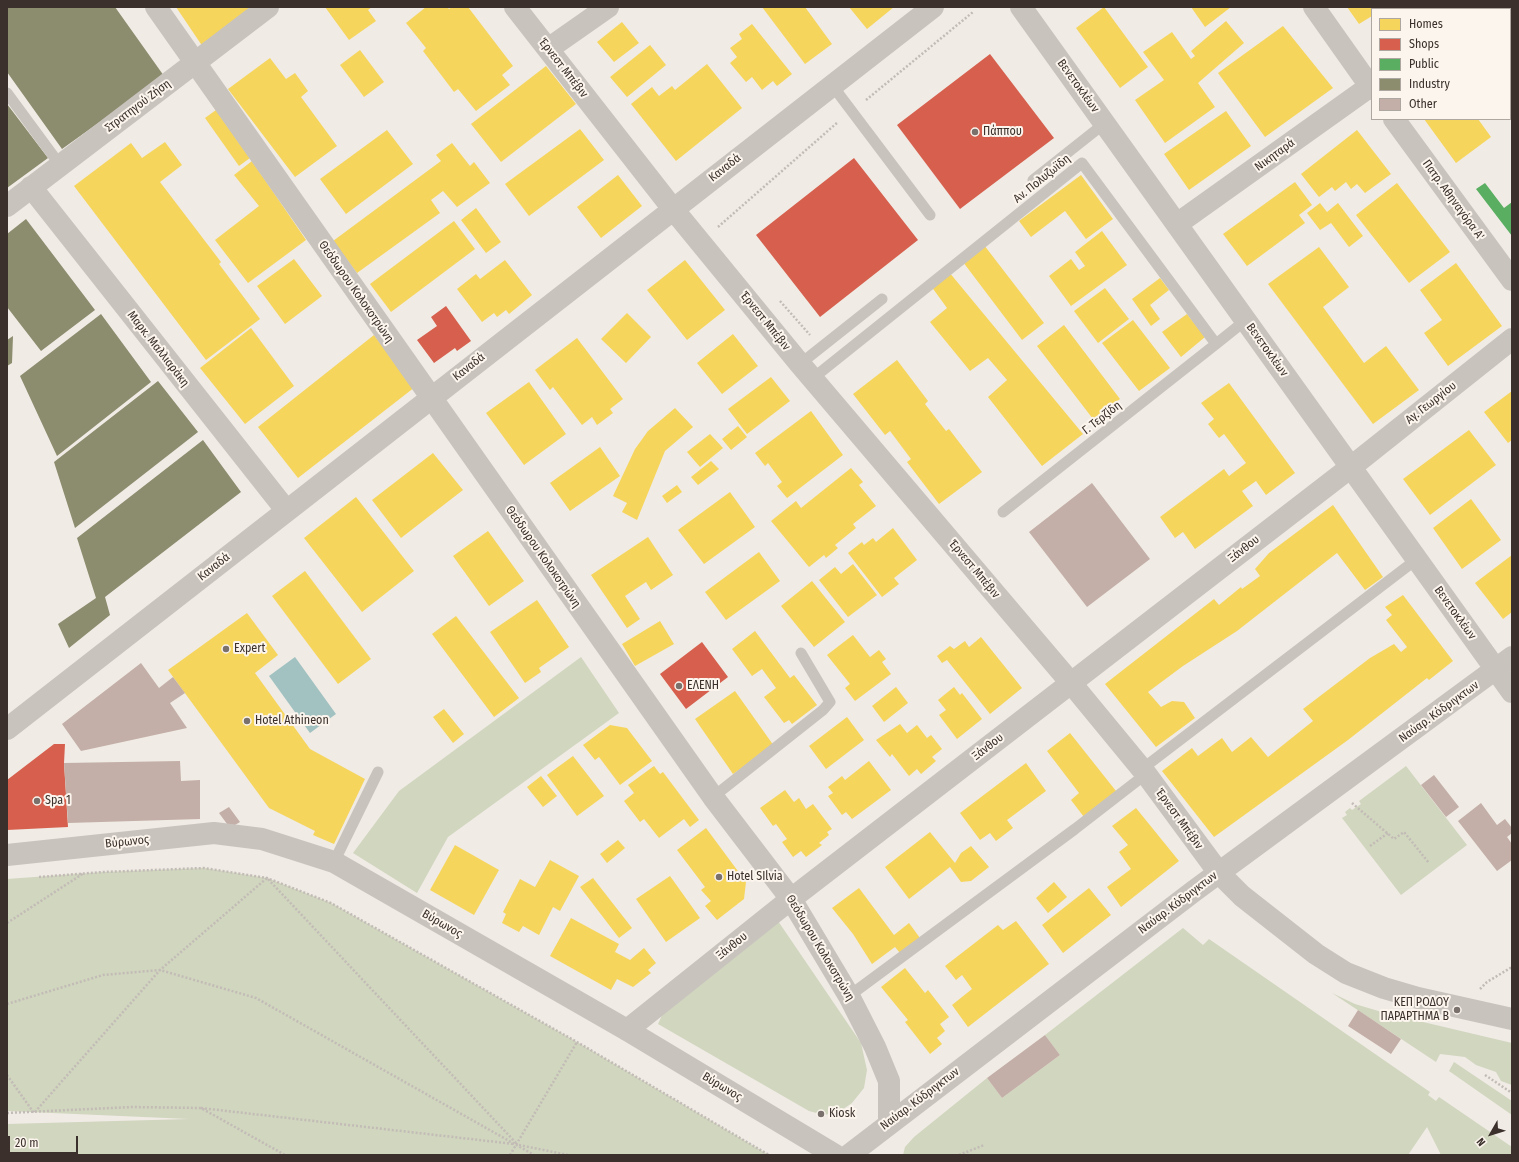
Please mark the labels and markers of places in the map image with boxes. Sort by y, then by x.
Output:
place label: Πάππου [983,125,1022,139]
marker: Πάππου [970,127,980,137]
place label: Expert [234,642,265,656]
marker: Expert [221,644,231,654]
place label: ΕΛΕΝΗ [687,679,719,693]
marker: ΕΛΕΝΗ [674,681,684,691]
place label: Hotel Athineon [255,714,329,728]
marker: Hotel Athineon [242,716,252,726]
place label: Spa 1 [45,794,71,808]
marker: Spa 1 [32,796,42,806]
place label: Hotel SIlvia [727,870,783,884]
marker: Hotel SIlvia [714,872,724,882]
place label: ΚΕΠ ΡΟΔΟΥ ΠΑΡΑΡΤΗΜΑ Β [1381,996,1449,1024]
marker: ΚΕΠ ΡΟΔΟΥ ΠΑΡΑΡΤΗΜΑ Β [1452,1005,1462,1015]
place label: Kiosk [829,1107,855,1121]
marker: Kiosk [816,1109,826,1119]

